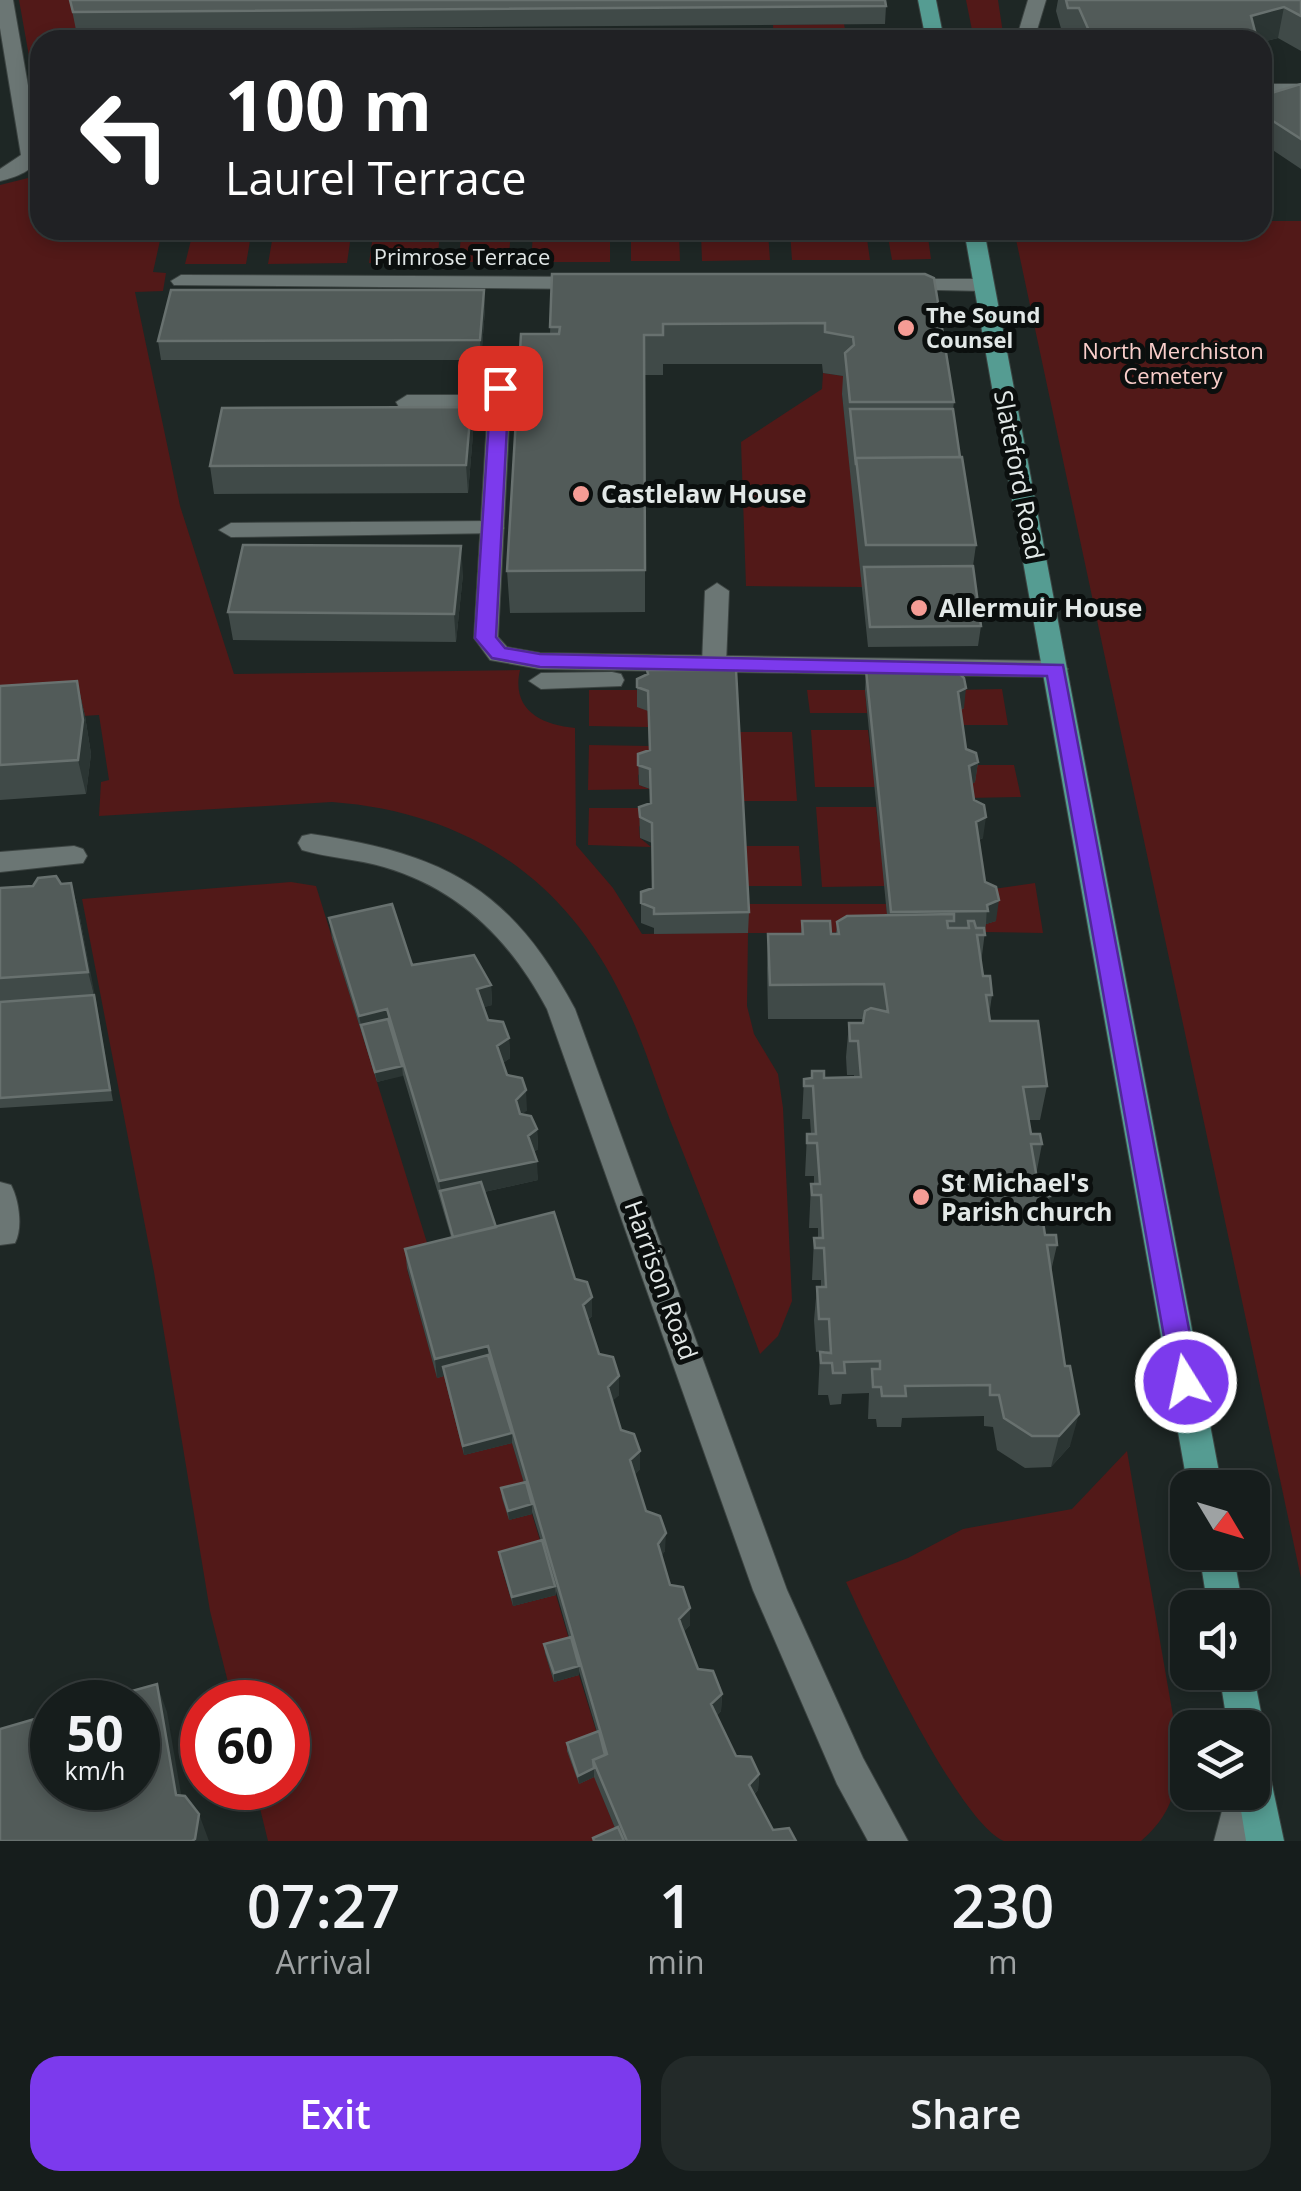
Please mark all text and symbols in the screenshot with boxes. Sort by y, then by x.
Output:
text: 100 m [225,56,432,152]
icon: left [60,70,190,200]
text: Laurel Terrace [225,147,526,208]
street label: Primrose Terrace [374,241,550,271]
place label: The Sound Counsel [926,299,1041,354]
marker: The Sound Counsel [895,317,917,339]
park label: North Merchiston Cemetery [1082,335,1264,390]
pin [458,346,543,431]
icon: arrive [473,361,528,416]
street label: Slateford Road [987,387,1053,562]
place label: Castlelaw House [601,476,807,510]
marker: Castlelaw House [570,483,592,505]
place label: Allermuir House [939,590,1142,624]
marker: Allermuir House [908,597,930,619]
place label: St Michael's Parish church [941,1165,1112,1228]
marker: St Michael's Parish church [910,1186,932,1208]
street label: Harrison Road [617,1195,707,1364]
position arrow [1134,1330,1238,1434]
north arrow [1170,1470,1270,1570]
map controls [1170,1470,1270,1810]
button: sound [1170,1590,1270,1690]
speed limit sign: 60 [180,1680,310,1810]
text: 50 [66,1699,124,1767]
button: layers [1170,1710,1270,1810]
text: km/h [65,1753,125,1787]
text: 07:27 [247,1864,400,1946]
text: 1 [659,1864,693,1946]
text: 230 [951,1864,1054,1946]
text: Arrival [275,1940,372,1983]
text: min [647,1940,705,1983]
text: m [988,1940,1018,1983]
button: Exit [30,2056,641,2171]
button: Share [661,2056,1271,2171]

